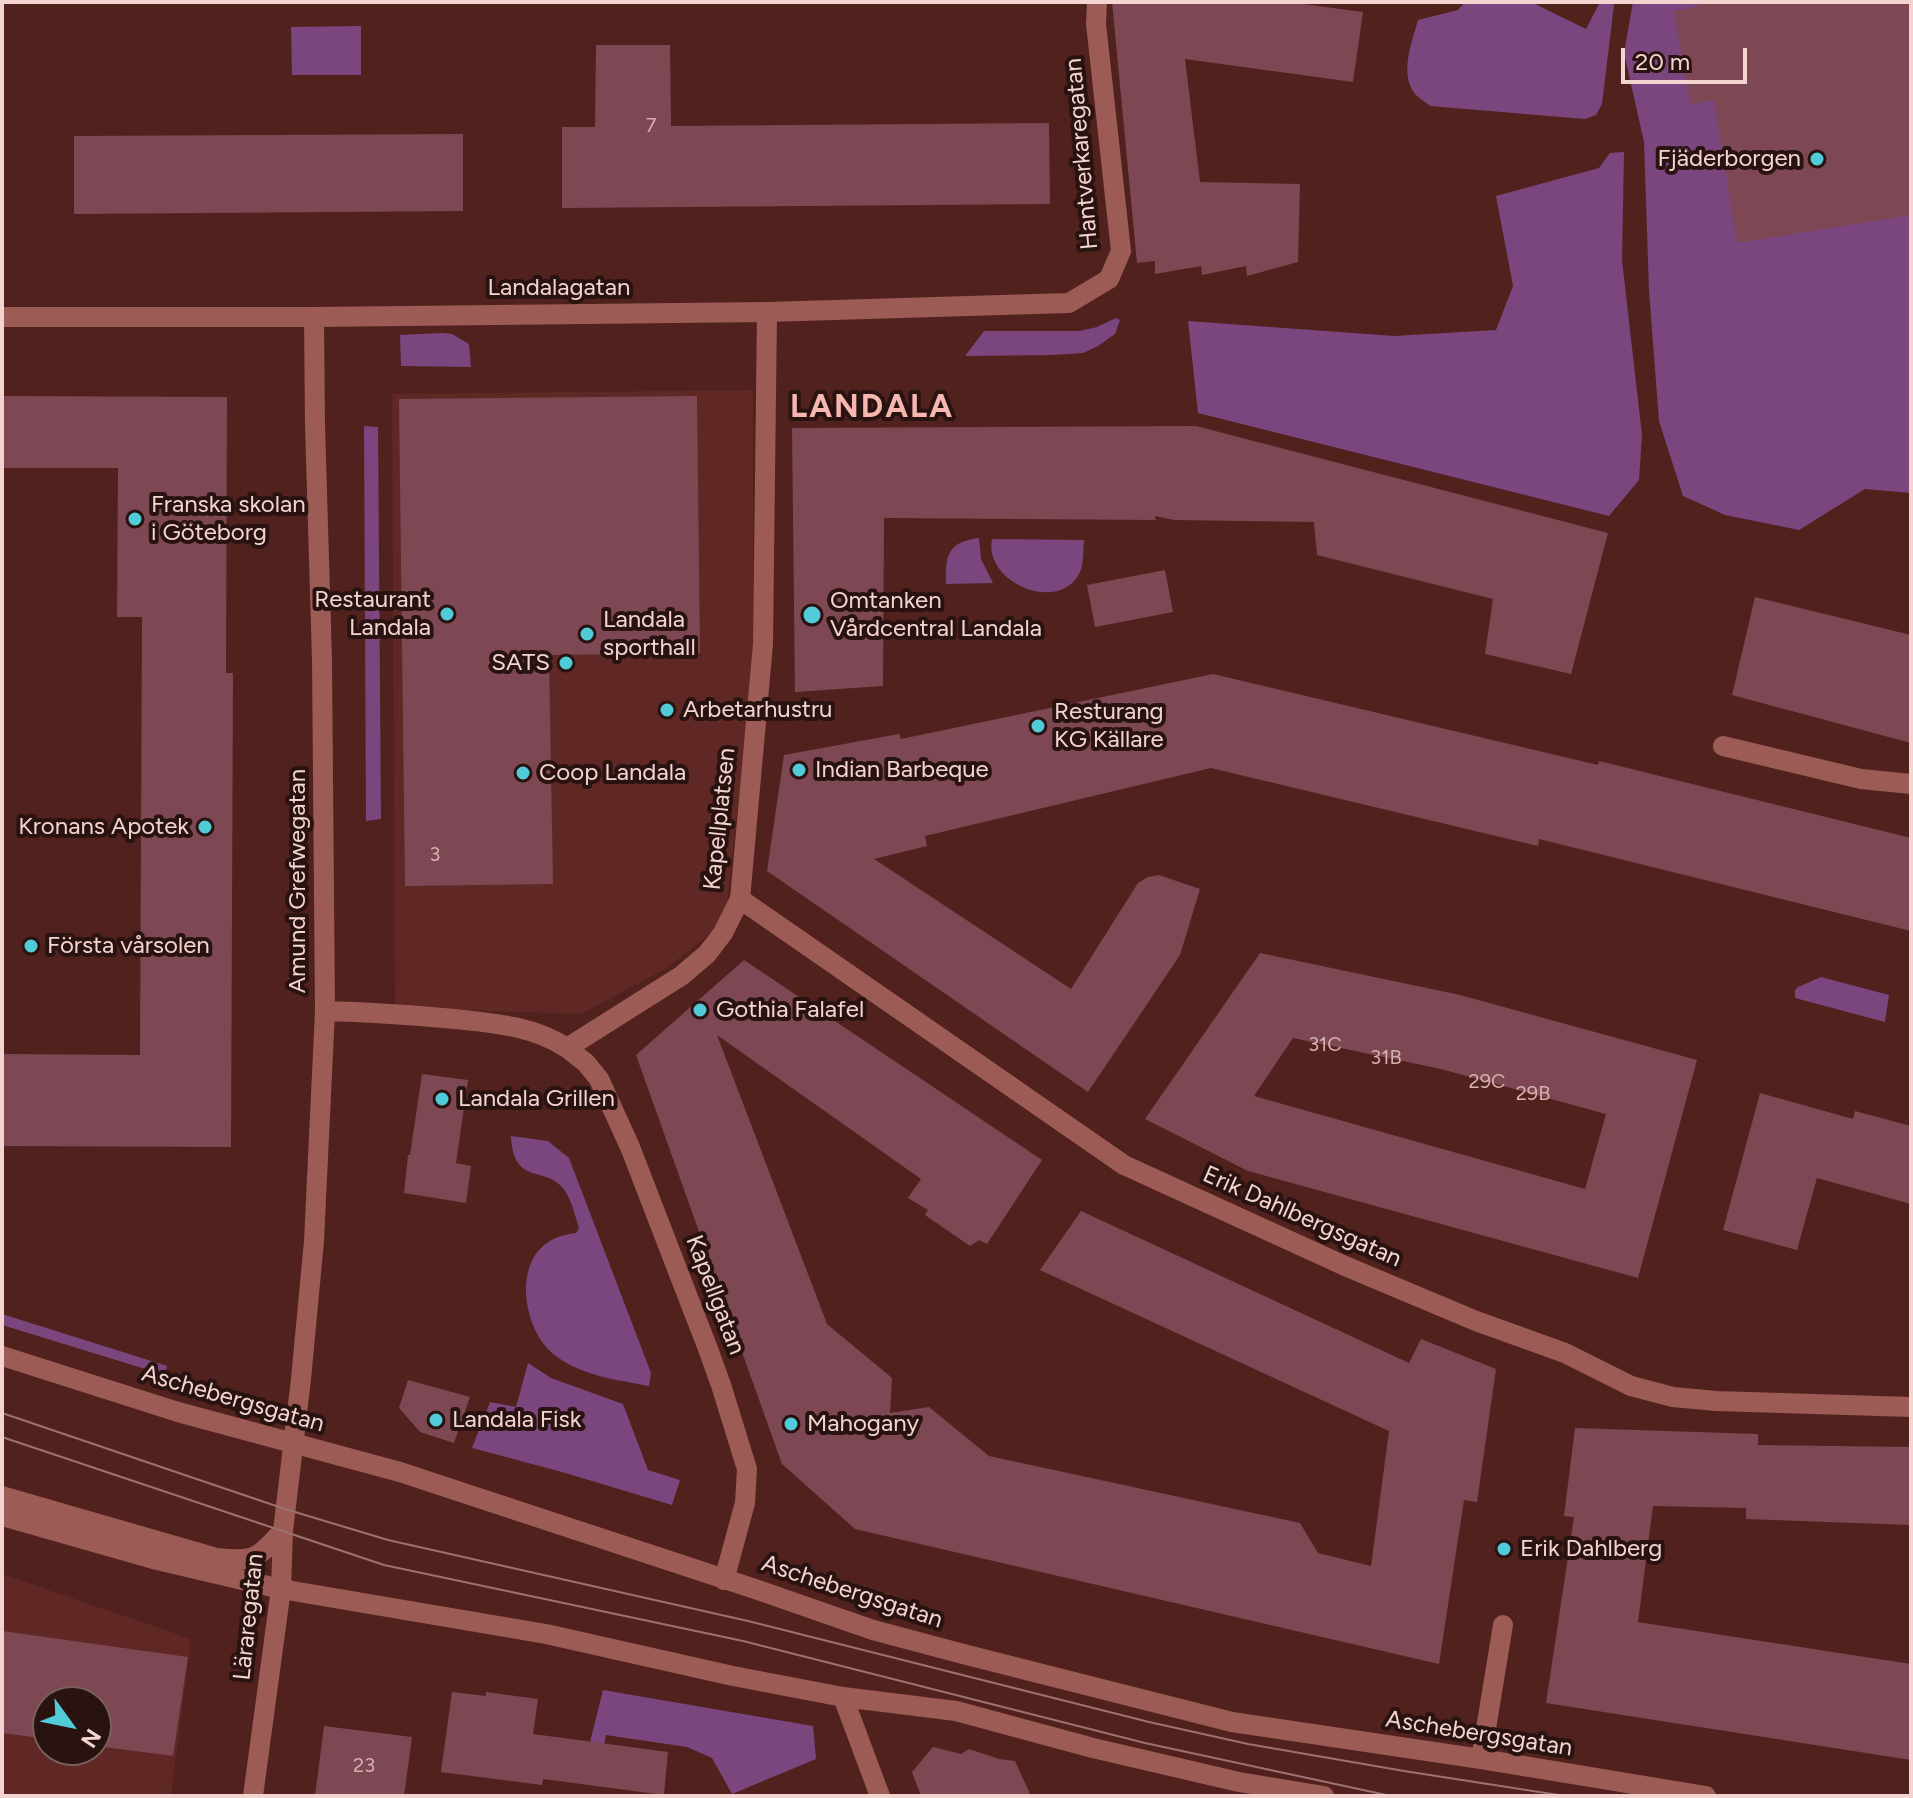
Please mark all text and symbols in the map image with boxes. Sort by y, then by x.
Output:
scale bar [1625,32,1751,82]
text: 20 m [1635,47,1690,76]
street label: Hantverkaregatan [1059,57,1105,251]
house number: 7 [646,114,656,138]
place label: Fjäderborgen [1657,145,1801,173]
marker: Fjäderborgen [1808,150,1826,168]
street label: Landalagatan [488,274,630,302]
district label: LANDALA [790,389,954,427]
place label: Franska skolan i Göteborg [151,491,306,547]
marker: Franska skolan i Göteborg [126,510,144,528]
place label: Restaurant Landala [314,586,431,642]
place label: Omtanken Vårdcentral Landala [830,587,1042,643]
marker: Omtanken Vårdcentral Landala [801,604,823,626]
marker: Restaurant Landala [438,605,456,623]
place label: Landala sporthall [603,606,696,662]
marker: Landala sporthall [578,625,596,643]
place label: SATS [491,649,550,677]
marker: SATS [557,654,575,672]
place label: Arbetarhustru [683,696,832,724]
place label: Resturang KG Källare [1054,698,1164,754]
marker: Arbetarhustru [658,701,676,719]
marker: Resturang KG Källare [1029,717,1047,735]
street label: Kapellplatsen [698,746,742,892]
place label: Indian Barbeque [815,756,989,784]
place label: Coop Landala [539,759,686,787]
marker: Indian Barbeque [790,761,808,779]
marker: Coop Landala [514,764,532,782]
street label: Amund Grefwegatan [284,769,312,993]
place label: Kronans Apotek [18,813,189,841]
marker: Kronans Apotek [196,818,214,836]
house number: 3 [430,843,440,867]
place label: Första vårsolen [47,932,210,960]
marker: Första vårsolen [22,937,40,955]
place label: Gothia Falafel [716,996,864,1024]
marker: Gothia Falafel [691,1001,709,1019]
house number: 31C [1308,1033,1342,1057]
house number: 31B [1370,1046,1402,1070]
house number: 29C [1469,1070,1505,1094]
house number: 29B [1516,1082,1550,1106]
place label: Landala Grillen [458,1085,615,1113]
marker: Landala Grillen [433,1090,451,1108]
street label: Erik Dahlbergsgatan [1198,1160,1406,1274]
street label: Kapellgatan [679,1231,751,1359]
street label: Aschebergsgatan [138,1359,328,1439]
place label: Landala Fisk [452,1406,581,1434]
place label: Mahogany [807,1410,919,1438]
marker: Landala Fisk [427,1411,445,1429]
marker: Mahogany [782,1415,800,1433]
place label: Erik Dahlberg [1520,1535,1662,1563]
marker: Erik Dahlberg [1495,1540,1513,1558]
street label: Aschebergsgatan [758,1549,946,1635]
street label: Läraregatan [228,1552,270,1682]
north arrow [32,1686,112,1766]
street label: Aschebergsgatan [1384,1705,1574,1763]
text: N [75,1724,107,1753]
house number: 23 [353,1754,375,1778]

